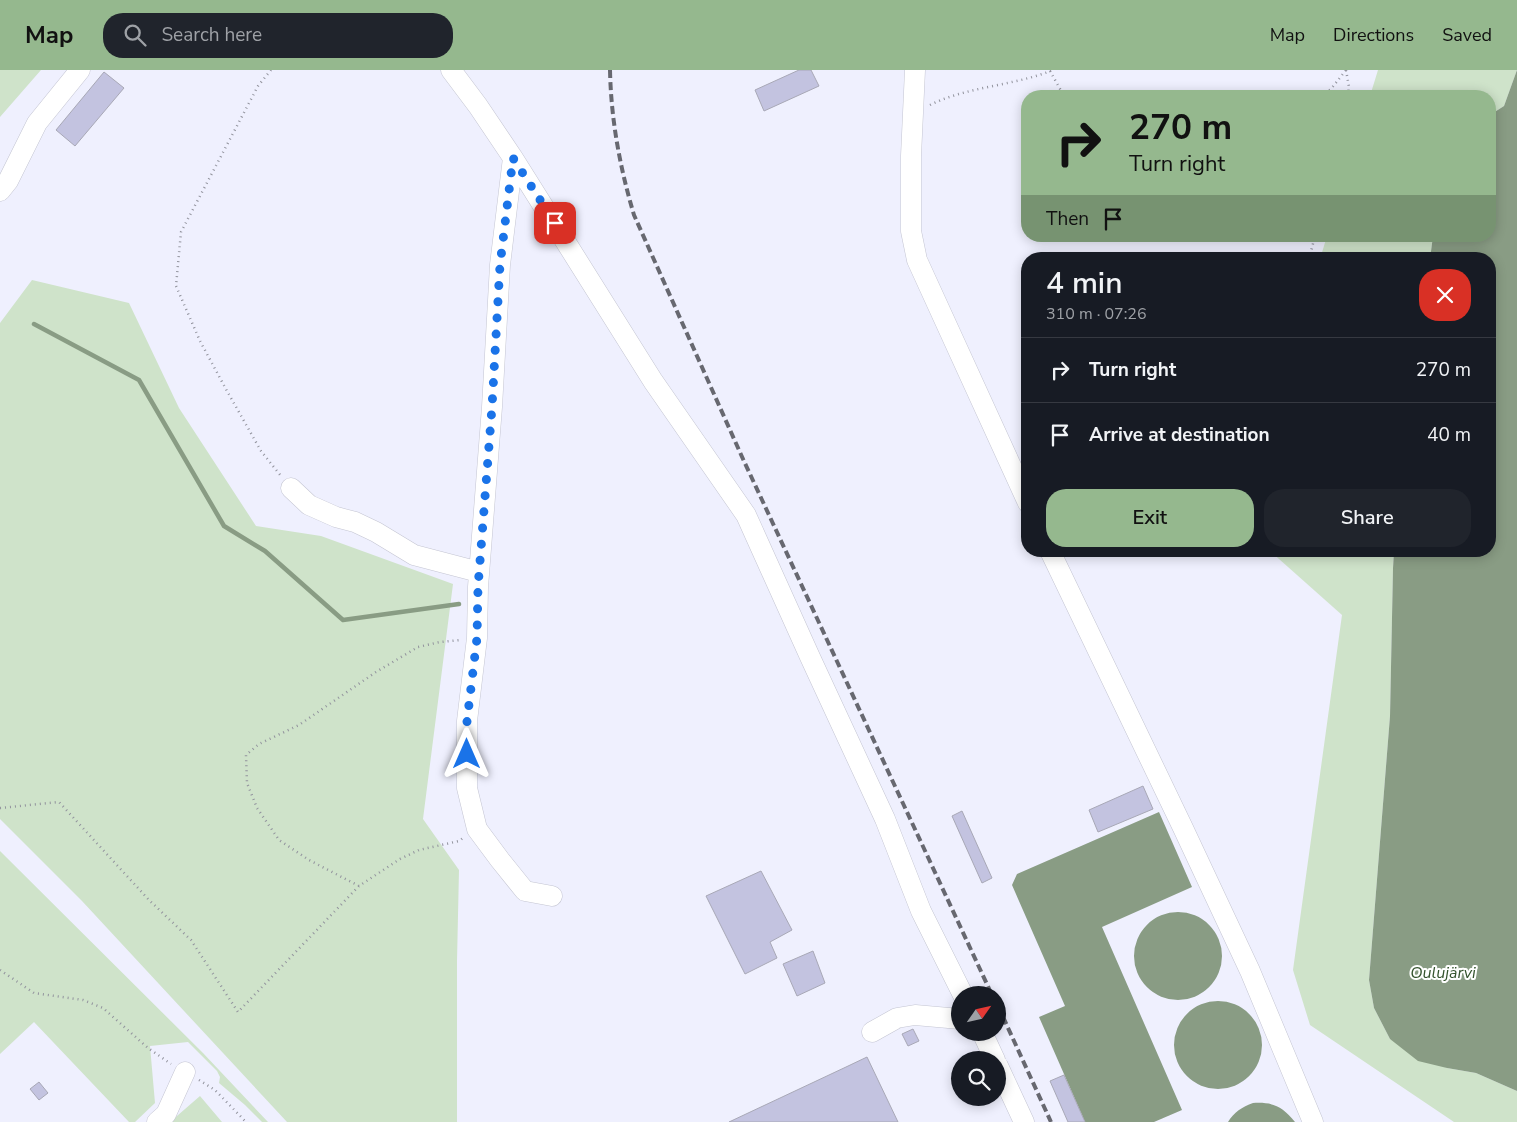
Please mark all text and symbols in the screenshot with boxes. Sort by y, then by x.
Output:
search box [103,13,453,58]
text: Map [25,19,73,51]
icon: search [121,21,149,49]
text: Search here [161,22,262,48]
text: Map [1270,23,1305,47]
text: Directions [1333,23,1414,47]
text: Saved [1442,23,1492,47]
text: 270 m [1129,104,1232,151]
icon: right [1046,110,1111,175]
text: Turn right [1129,149,1225,179]
pin [534,202,576,244]
icon: arrive [1099,205,1127,233]
text: Then [1046,206,1089,232]
icon: arrive [541,209,569,237]
text: 4 min [1046,263,1122,304]
button: close [1419,269,1471,321]
text: 310 m · 07:26 [1046,303,1147,325]
icon: right [1046,356,1074,384]
text: Turn right [1089,357,1176,383]
text: 270 m [1416,357,1471,383]
icon: arrive [1046,421,1074,449]
text: Arrive at destination [1089,422,1270,448]
text: 40 m [1427,422,1471,448]
button: Exit [1046,489,1254,547]
button: Share [1264,489,1471,547]
position arrow [440,727,492,779]
water label: Oulujärvi [1410,962,1476,984]
north arrow [951,986,1006,1041]
map controls [951,986,1006,1106]
button: search [951,1051,1006,1106]

